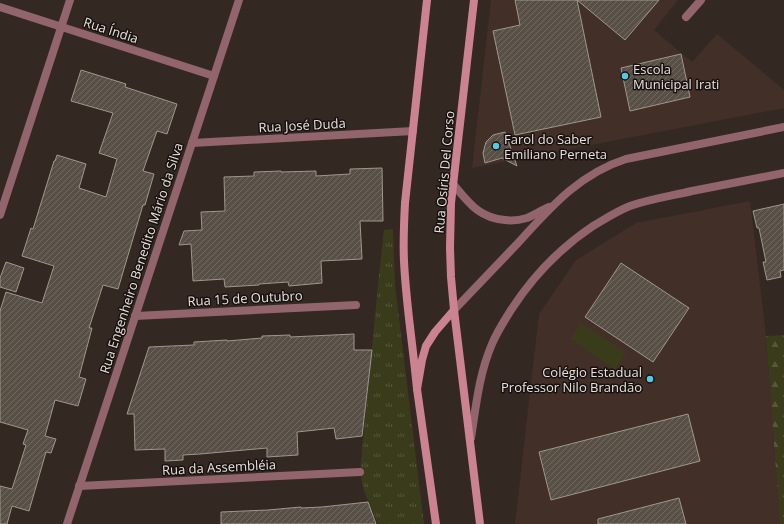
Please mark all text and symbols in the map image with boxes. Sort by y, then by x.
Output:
street label: Rua Índia [81,13,141,47]
place label: Escola Municipal Irati [633,60,719,93]
marker: Escola Municipal Irati [620,71,630,81]
street label: Rua Osíris Del Corso [430,110,458,234]
street label: Rua José Duda [258,114,346,136]
place label: Farol do Saber Emiliano Perneta [504,130,607,163]
street label: Rua Engenheiro Benedito Mário da Silva [95,140,187,376]
marker: Farol do Saber Emiliano Perneta [491,141,501,151]
street label: Rua 15 de Outubro [187,286,303,310]
place label: Colégio Estadual Professor Nilo Brandão [501,363,642,396]
marker: Colégio Estadual Professor Nilo Brandão [645,374,655,384]
street label: Rua da Assembléia [162,455,276,479]

